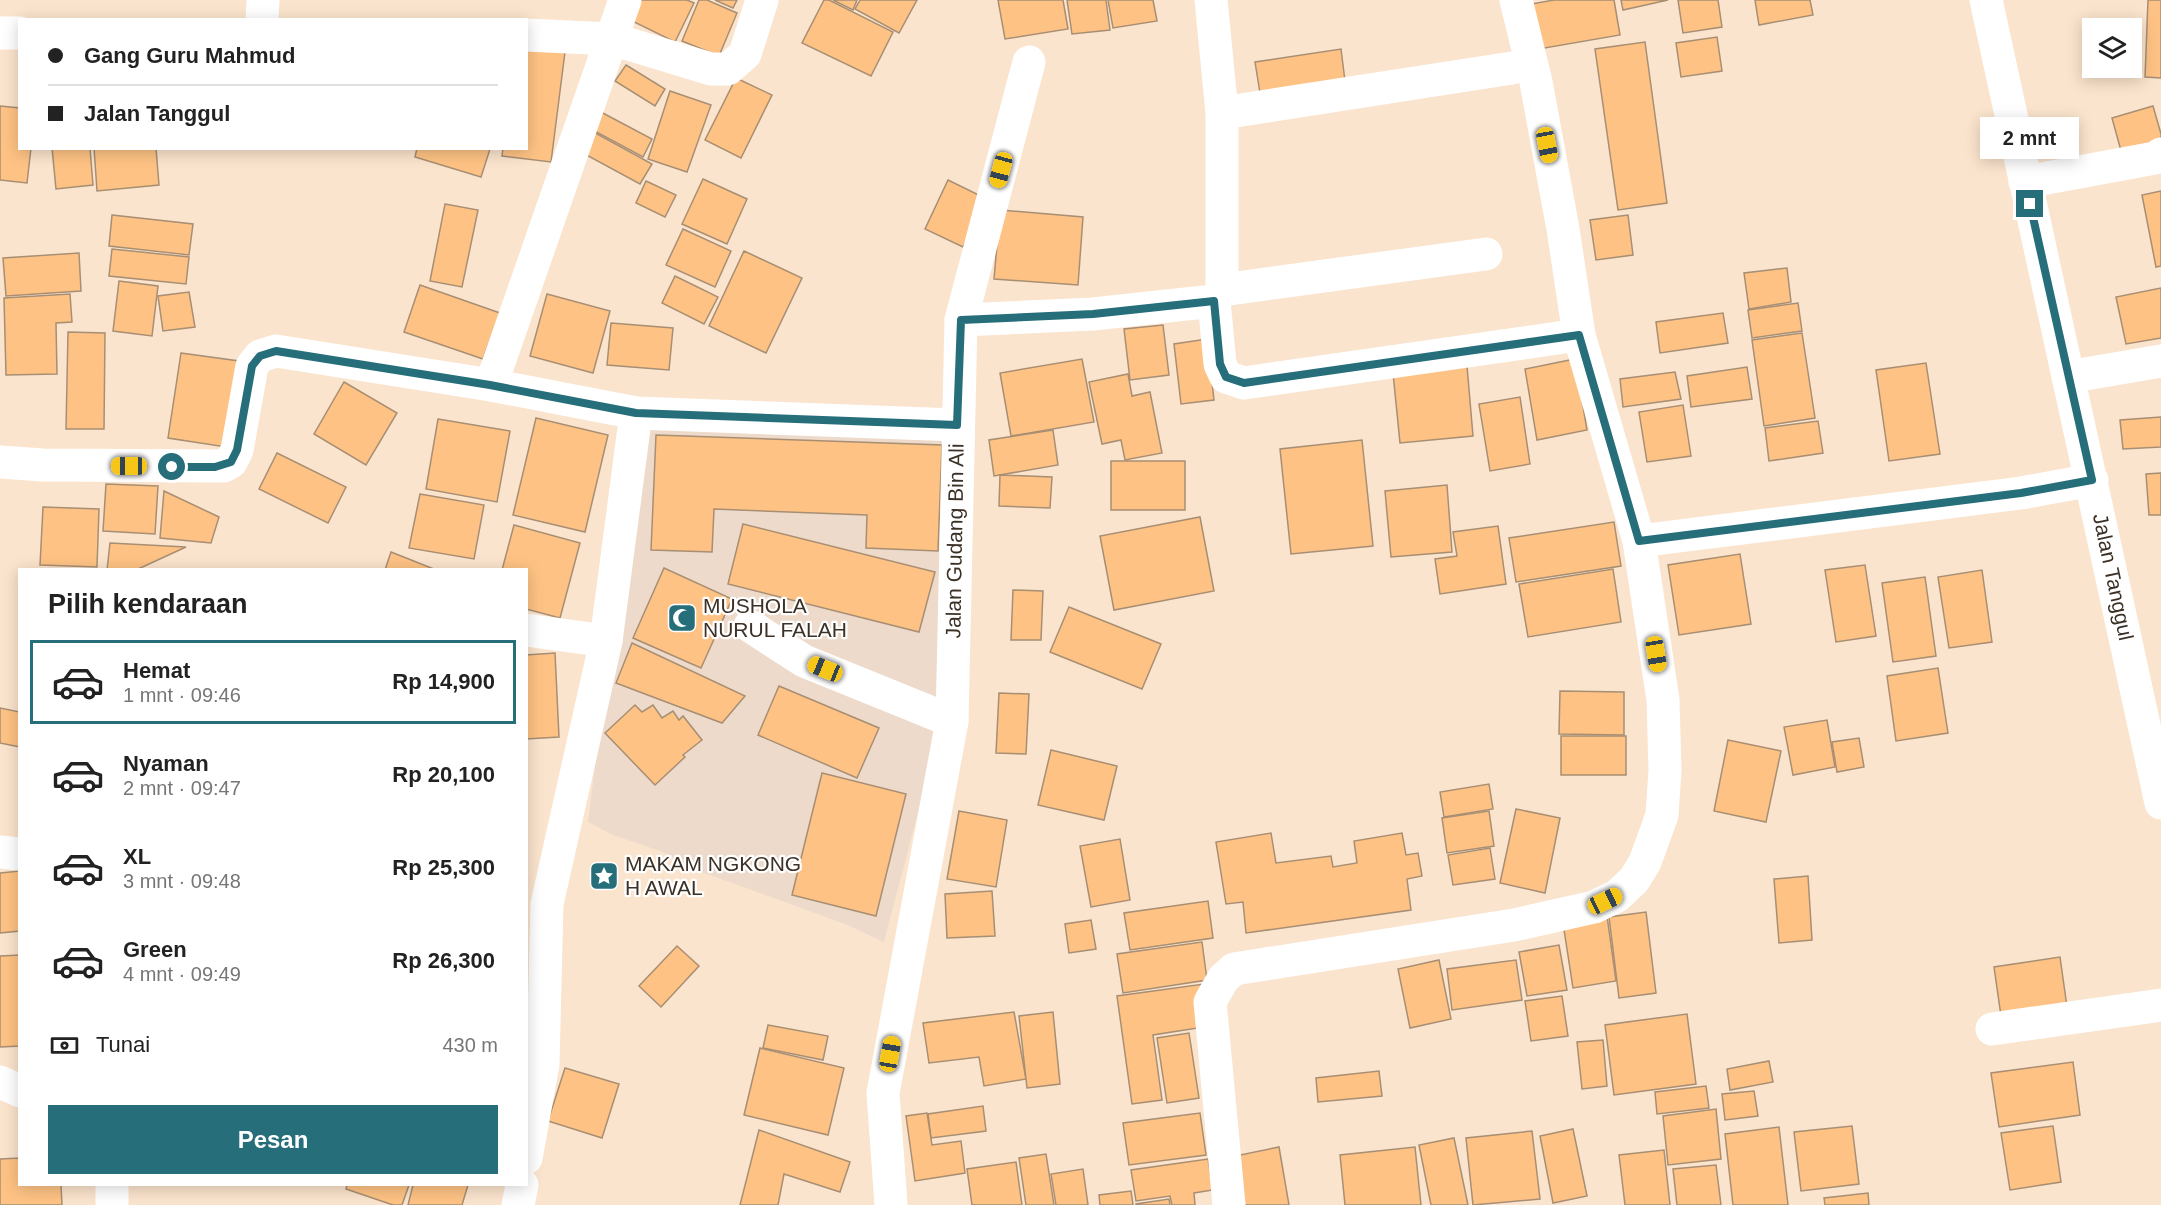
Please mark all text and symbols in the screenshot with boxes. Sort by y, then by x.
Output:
map controls [2082,18,2142,78]
button: layers [2082,18,2142,78]
text: Gang Guru Mahmud [84,43,295,68]
text: Jalan Tanggul [84,101,230,126]
callout: 2 mnt [1980,117,2080,159]
car [1535,126,1559,164]
text: 2 mnt [2003,127,2056,149]
car [988,150,1014,190]
route end [2016,190,2043,217]
street label: Jalan Gudang Bin Ali [941,443,968,639]
route start [158,453,185,480]
car [111,457,147,475]
street label: Jalan Tanggul [2089,511,2138,642]
text: Pilih kendaraan [48,589,248,619]
place label: MUSHOLA NURUL FALAH [703,594,847,641]
mosque icon: MUSHOLA NURUL FALAH [666,602,698,634]
car [1644,635,1668,673]
car [805,654,845,684]
icon: car [51,655,105,709]
text: Hemat [123,658,190,683]
text: Rp 14,900 [392,669,495,694]
text: 1 mnt · 09:46 [123,684,241,706]
icon: car [51,748,105,802]
text: Nyaman [123,751,209,776]
text: Rp 20,100 [392,762,495,787]
text: 2 mnt · 09:47 [123,777,241,799]
icon: car [51,841,105,895]
text: XL [123,844,151,869]
place label: MAKAM NGKONG H AWAL [625,852,801,899]
text: Rp 25,300 [392,855,495,880]
place icon: MAKAM NGKONG H AWAL [588,860,620,892]
text: 3 mnt · 09:48 [123,870,241,892]
car [1585,885,1625,917]
icon: car [51,934,105,988]
text: Green [123,937,187,962]
text: Rp 26,300 [392,948,495,973]
text: 4 mnt · 09:49 [123,963,241,985]
icon: cash [48,1029,81,1062]
text: Tunai [96,1032,150,1057]
text: 430 m [442,1034,498,1056]
car [878,1035,902,1073]
button: Pesan [48,1105,498,1174]

